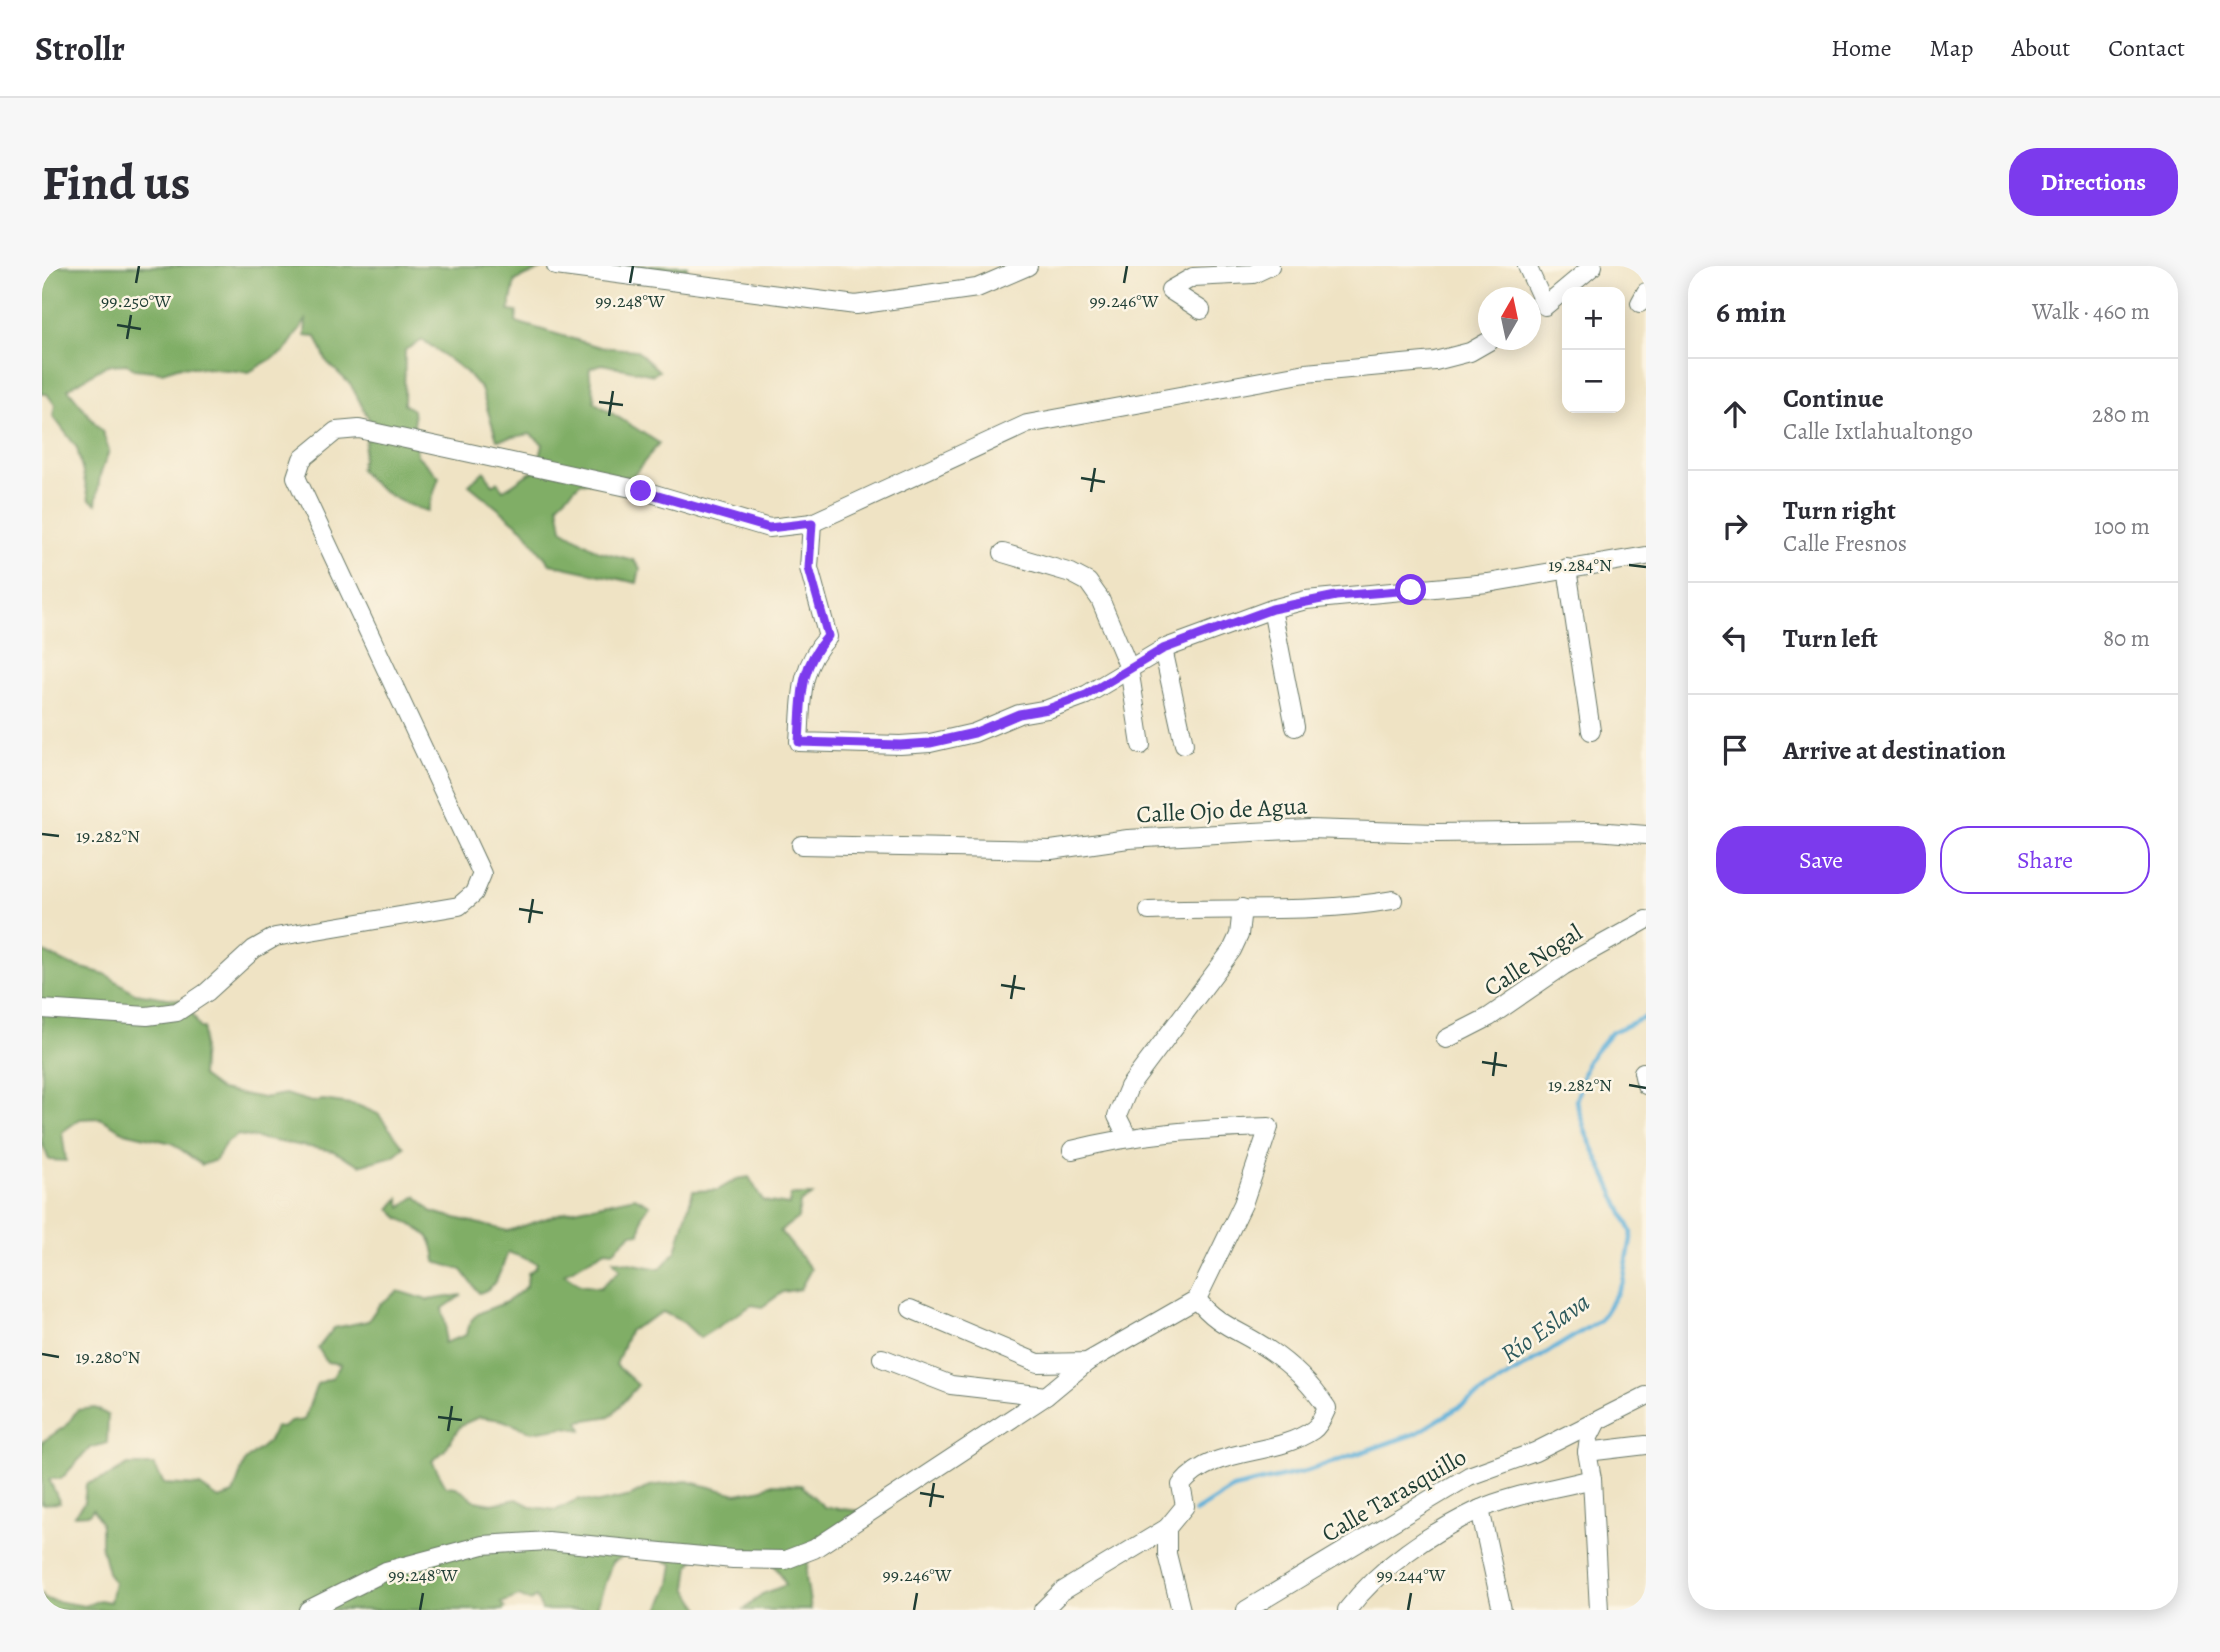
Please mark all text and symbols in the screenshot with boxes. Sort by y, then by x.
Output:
text: Strollr [35,26,125,71]
text: Home [1831,32,1892,64]
text: Map [1930,32,1974,64]
text: About [2012,32,2070,64]
text: Contact [2108,32,2185,64]
button: Directions [2009,148,2178,216]
text: Find us [42,149,190,216]
north arrow [1478,287,1541,350]
map controls [1562,287,1625,413]
button: + [1562,287,1625,350]
text: 99.250°W [101,289,171,313]
text: 99.248°W [595,289,665,313]
text: 99.246°W [1089,289,1159,313]
text: 6 min [1716,292,1786,332]
text: Walk · 460 m [2032,296,2150,327]
button: − [1562,350,1625,413]
text: Continue [1783,381,1884,416]
icon: ahead [1716,395,1754,433]
text: 280 m [2092,399,2150,430]
text: Calle Ixtlahualtongo [1783,416,1973,447]
route end [625,475,656,506]
text: Turn right [1783,493,1896,528]
icon: right [1716,507,1754,545]
text: 100 m [2094,511,2150,542]
text: Calle Fresnos [1783,528,1907,559]
text: 19.284°N [1548,553,1612,577]
route start [1395,574,1426,605]
icon: left [1716,619,1754,657]
text: Turn left [1783,621,1878,656]
text: 80 m [2103,623,2150,654]
icon: arrive [1716,731,1754,769]
text: Arrive at destination [1783,733,2006,768]
street label: Calle Ojo de Agua [1136,789,1309,830]
text: 19.282°N [76,824,140,848]
button: Save [1716,826,1926,894]
button: Share [1940,826,2150,894]
street label: Calle Nogal [1478,916,1588,1004]
text: 19.282°N [1548,1073,1612,1097]
water label: Río Eslava [1493,1285,1597,1371]
text: 19.280°N [75,1345,141,1369]
street label: Calle Tarasquillo [1316,1441,1472,1549]
text: 99.248°W [388,1563,458,1587]
text: 99.246°W [882,1563,952,1587]
text: 99.244°W [1377,1563,1446,1587]

